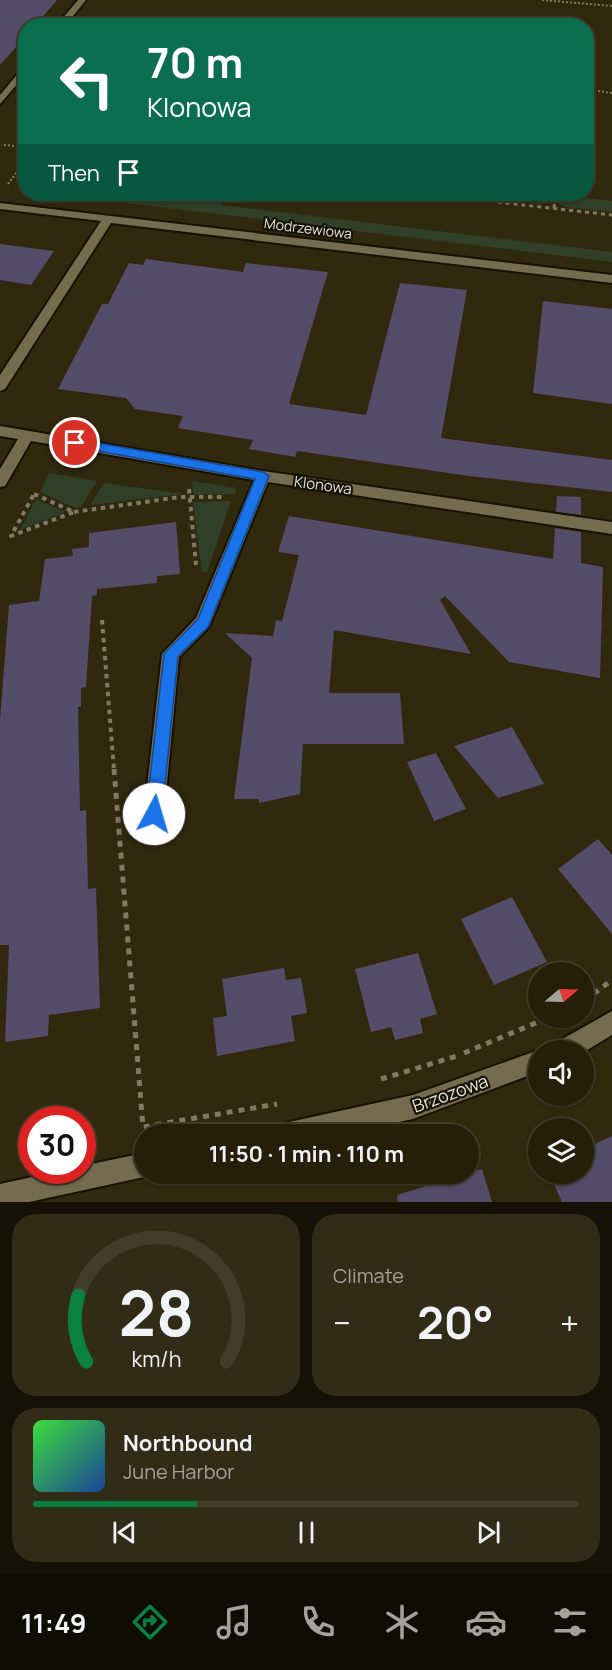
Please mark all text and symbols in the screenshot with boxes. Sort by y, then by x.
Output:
text: 70 m [147,33,243,91]
icon: left [48,42,126,120]
text: Klonowa [147,88,252,125]
icon: arrive [112,156,145,189]
text: Then [48,158,100,188]
street label: Modrzewiowa [263,213,353,243]
pin [49,417,100,468]
icon: arrive [58,426,91,459]
street label: Klonowa [293,471,353,499]
position arrow [122,782,186,846]
north arrow [528,962,594,1028]
map controls [528,962,594,1184]
button: sound [528,1040,594,1106]
street label: Brzozowa [409,1068,491,1118]
speed limit sign: 30 [18,1106,96,1184]
button: layers [528,1118,594,1184]
text: 11:50 · 1 min · 110 m [209,1139,404,1169]
text: Climate [333,1262,404,1289]
text: 28 [118,1269,194,1355]
text: 20° [417,1291,494,1353]
text: − [333,1300,351,1345]
text: + [560,1300,579,1345]
text: km/h [131,1344,181,1373]
text: Northbound [123,1428,253,1458]
text: June Harbor [123,1458,235,1485]
icon: previous [108,1516,141,1549]
icon: pause [290,1516,323,1549]
icon: next [472,1516,505,1549]
icon: directions [129,1601,171,1643]
icon: music [213,1601,255,1643]
icon: phone [297,1601,339,1643]
icon: climate [381,1601,423,1643]
icon: car [465,1601,507,1643]
icon: filters [549,1601,591,1643]
text: 11:49 [21,1604,86,1641]

